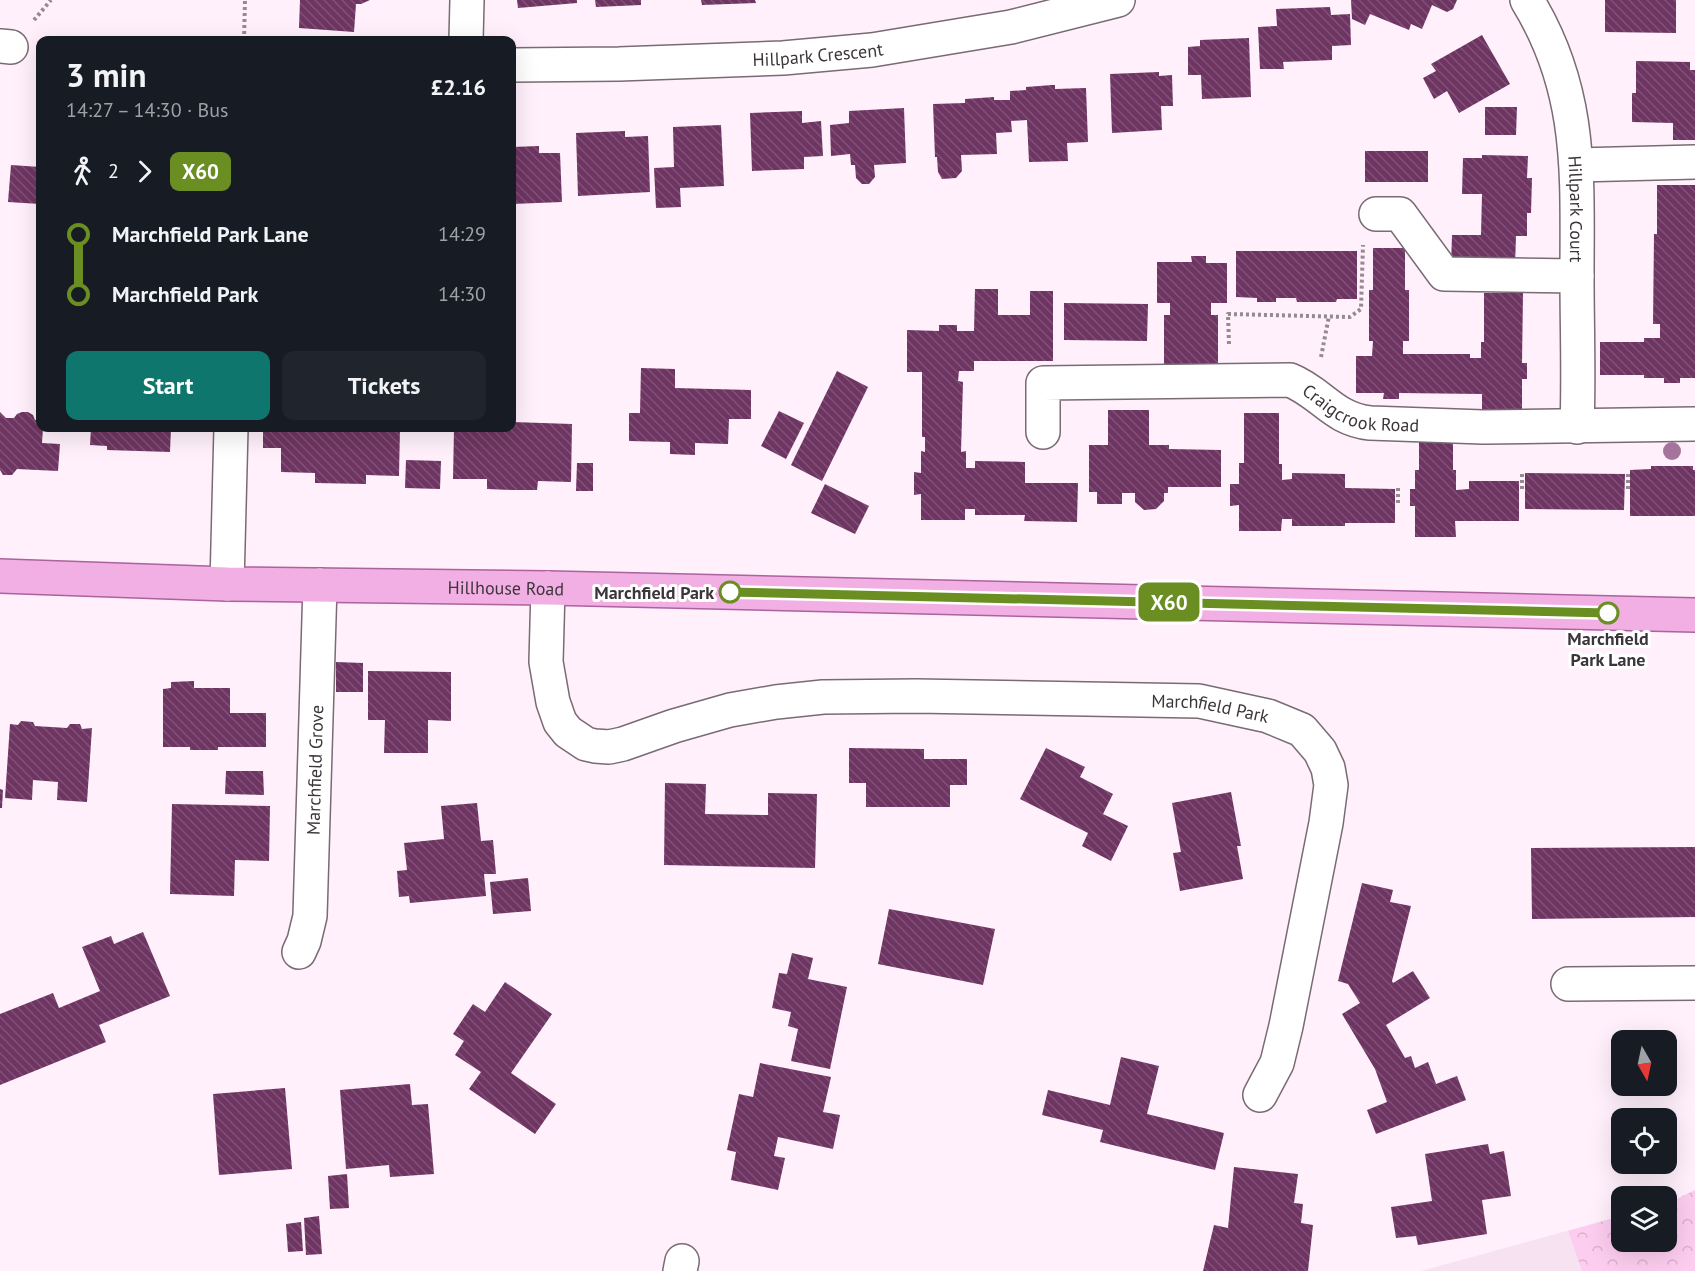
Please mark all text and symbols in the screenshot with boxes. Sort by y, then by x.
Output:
street label: Hillpark Crescent [752,37,885,71]
text: 3 min [66,53,147,96]
text: £2.16 [431,73,486,101]
text: 14:27 – 14:30 · Bus [66,97,228,123]
icon: walk [66,155,99,188]
icon: forward [128,155,161,188]
street label: Hillpark Court [1564,155,1589,262]
text: 2 [108,158,119,184]
text: X60 [182,158,219,185]
text: Marchfield Park Lane [112,220,309,248]
text: 14:29 [438,221,486,247]
text: Marchfield Park [112,280,258,308]
text: 14:30 [438,281,486,307]
button: Start [66,351,270,420]
button: Tickets [282,351,486,420]
street label: Craigcrook Road [1299,378,1420,436]
street label: Hillhouse Road [448,575,564,600]
place label: Marchfield Park [594,581,714,604]
marker: Marchfield Park [719,581,741,603]
line badge: X60 [1134,582,1204,622]
text: X60 [1150,589,1188,616]
marker: Marchfield Park Lane [1597,602,1619,624]
place label: Marchfield Park Lane [1567,627,1649,671]
street label: Marchfield Park [1151,689,1272,727]
street label: Marchfield Grove [301,704,328,835]
north arrow [1611,1030,1677,1096]
map controls [1611,1030,1677,1252]
button: locate [1611,1108,1677,1174]
button: layers [1611,1186,1677,1252]

